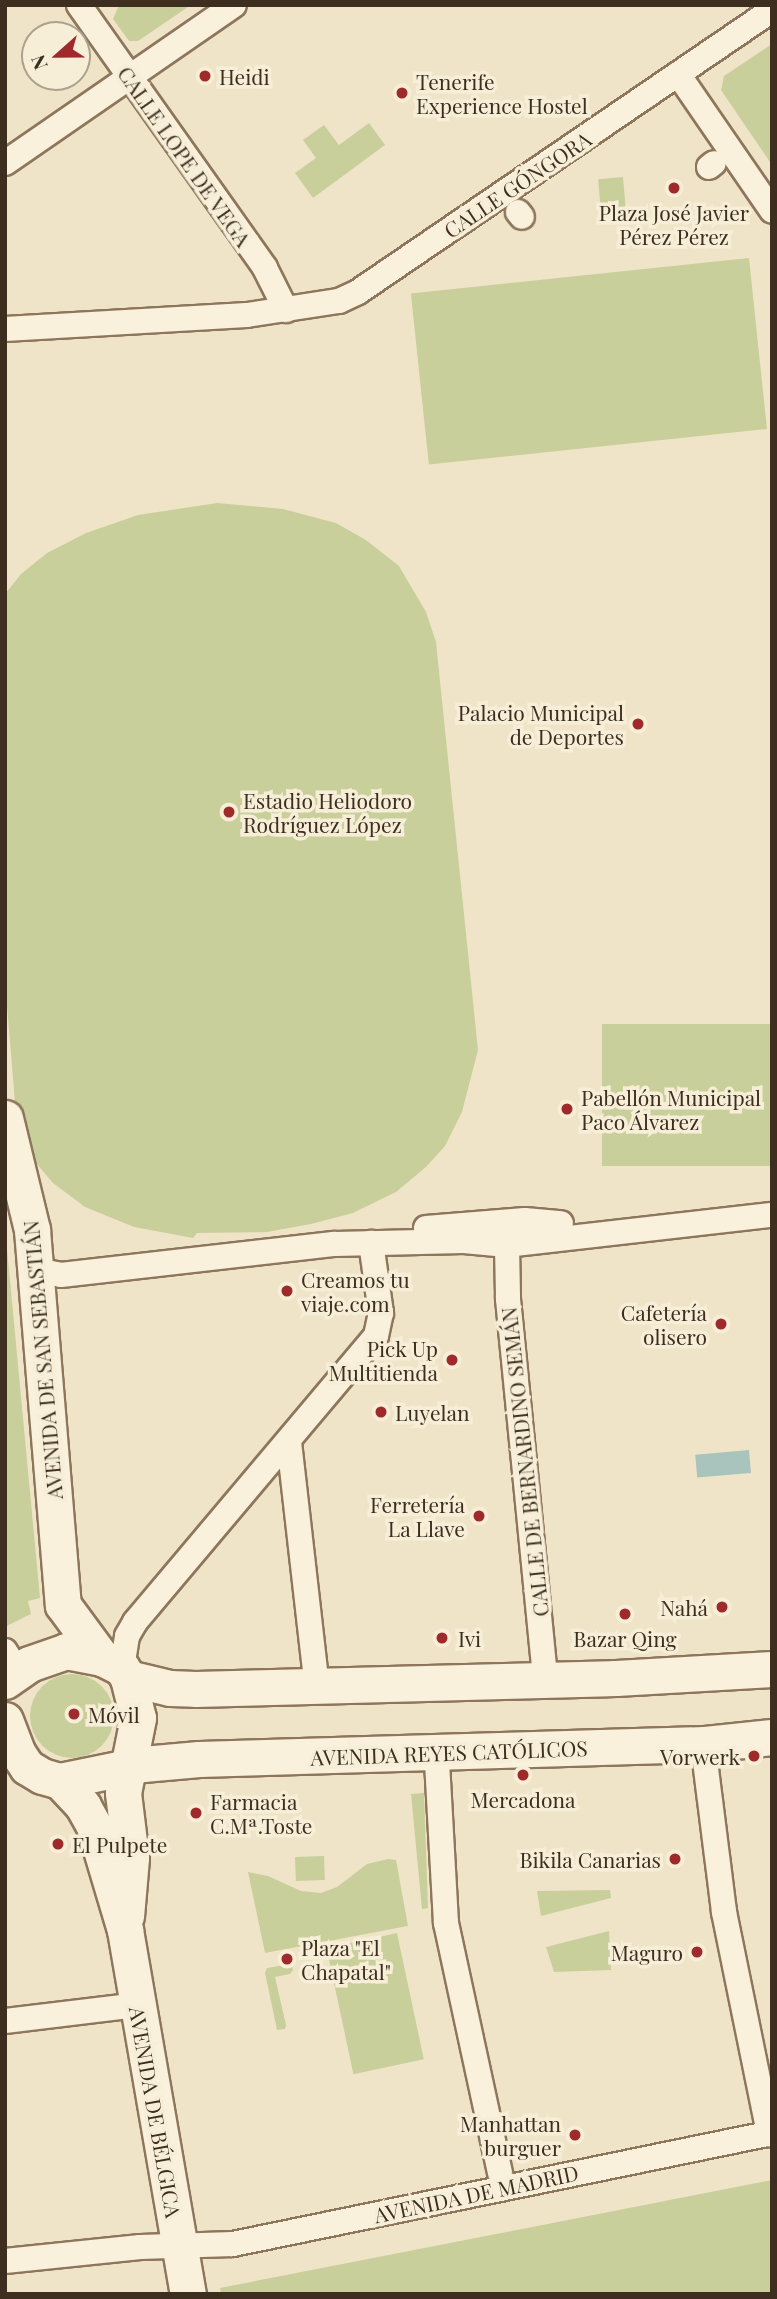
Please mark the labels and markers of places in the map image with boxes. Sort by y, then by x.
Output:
place label: Heidi [219,63,270,89]
marker: Heidi [197,68,213,84]
place label: Tenerife Experience Hostel [416,68,588,118]
marker: Tenerife Experience Hostel [394,85,410,101]
marker: Plaza José Javier Pérez Pérez [666,180,682,196]
place label: Plaza José Javier Pérez Pérez [599,199,749,249]
place label: Palacio Municipal de Deportes [458,699,624,749]
marker: Palacio Municipal de Deportes [630,716,646,732]
place label: Estadio Heliodoro Rodríguez López [243,787,412,837]
marker: Estadio Heliodoro Rodríguez López [221,804,237,820]
place label: Pabellón Municipal Paco Álvarez [581,1084,761,1134]
marker: Pabellón Municipal Paco Álvarez [559,1101,575,1117]
place label: Creamos tu viaje.com [301,1266,410,1316]
marker: Creamos tu viaje.com [279,1283,295,1299]
place label: Cafetería olisero [621,1299,707,1349]
marker: Cafetería olisero [713,1316,729,1332]
place label: Pick Up Multitienda [329,1335,438,1385]
marker: Pick Up Multitienda [444,1352,460,1368]
place label: Luyelan [395,1399,470,1425]
marker: Luyelan [373,1404,389,1420]
place label: Ferretería La Llave [370,1491,465,1541]
marker: Ferretería La Llave [471,1508,487,1524]
place label: Nahá [660,1594,708,1620]
marker: Nahá [714,1599,730,1615]
marker: Bazar Qing [617,1606,633,1622]
place label: Ivi [458,1625,481,1651]
place label: Bazar Qing [573,1625,677,1651]
marker: Ivi [432,1628,452,1648]
place label: Móvil [88,1701,140,1727]
marker: Móvil [66,1706,82,1722]
place label: Vorwerk [660,1743,740,1769]
marker: Vorwerk [746,1748,762,1764]
marker: Mercadona [515,1767,531,1783]
place label: Mercadona [471,1786,575,1812]
place label: Farmacia C.Mª.Toste [210,1788,312,1838]
marker: Farmacia C.Mª.Toste [188,1805,204,1821]
place label: El Pulpete [72,1831,167,1857]
marker: El Pulpete [50,1836,66,1852]
place label: Bikila Canarias [519,1846,661,1872]
marker: Bikila Canarias [667,1851,683,1867]
place label: Plaza "El Chapatal" [301,1934,391,1984]
place label: Maguro [611,1939,683,1965]
marker: Maguro [689,1944,705,1960]
marker: Plaza "El Chapatal" [279,1951,295,1967]
place label: Manhattan burguer [460,2110,561,2160]
marker: Manhattan burguer [567,2127,583,2143]

